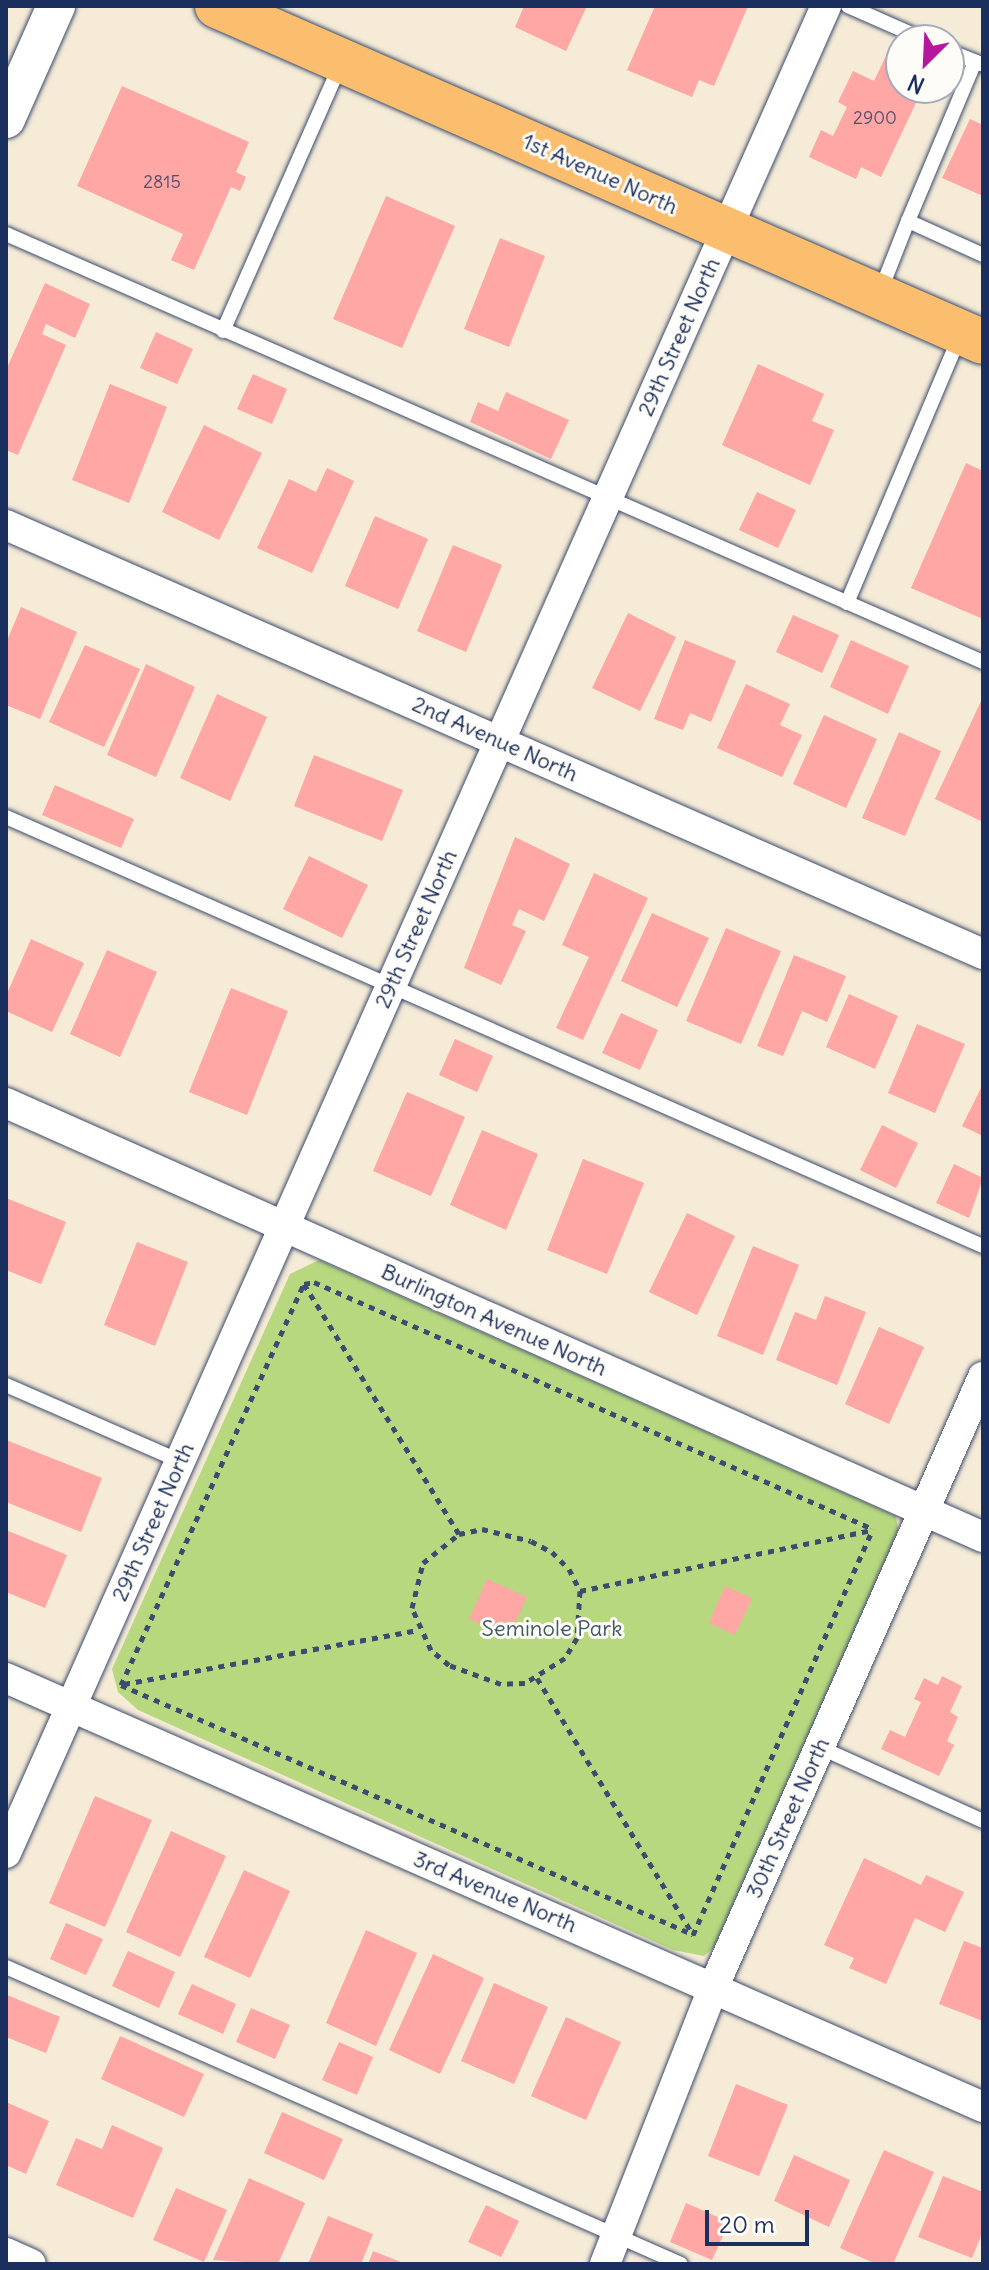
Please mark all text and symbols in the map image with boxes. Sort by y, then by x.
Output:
north arrow [885,24,965,104]
text: N [903,68,929,100]
house number: 2900 [853,107,897,129]
street label: 1st Avenue North [518,128,682,220]
house number: 2815 [143,171,181,193]
street label: 29th Street North [632,254,726,420]
street label: 2nd Avenue North [408,691,582,787]
street label: 29th Street North [369,846,463,1012]
street label: Burlington Avenue North [377,1258,611,1382]
street label: 29th Street North [106,1439,200,1605]
park label: Seminole Park [482,1616,622,1642]
street label: 30th Street North [741,1734,835,1902]
street label: 3rd Avenue North [409,1846,581,1938]
scale bar [709,2194,813,2244]
text: 20 m [719,2209,775,2239]

